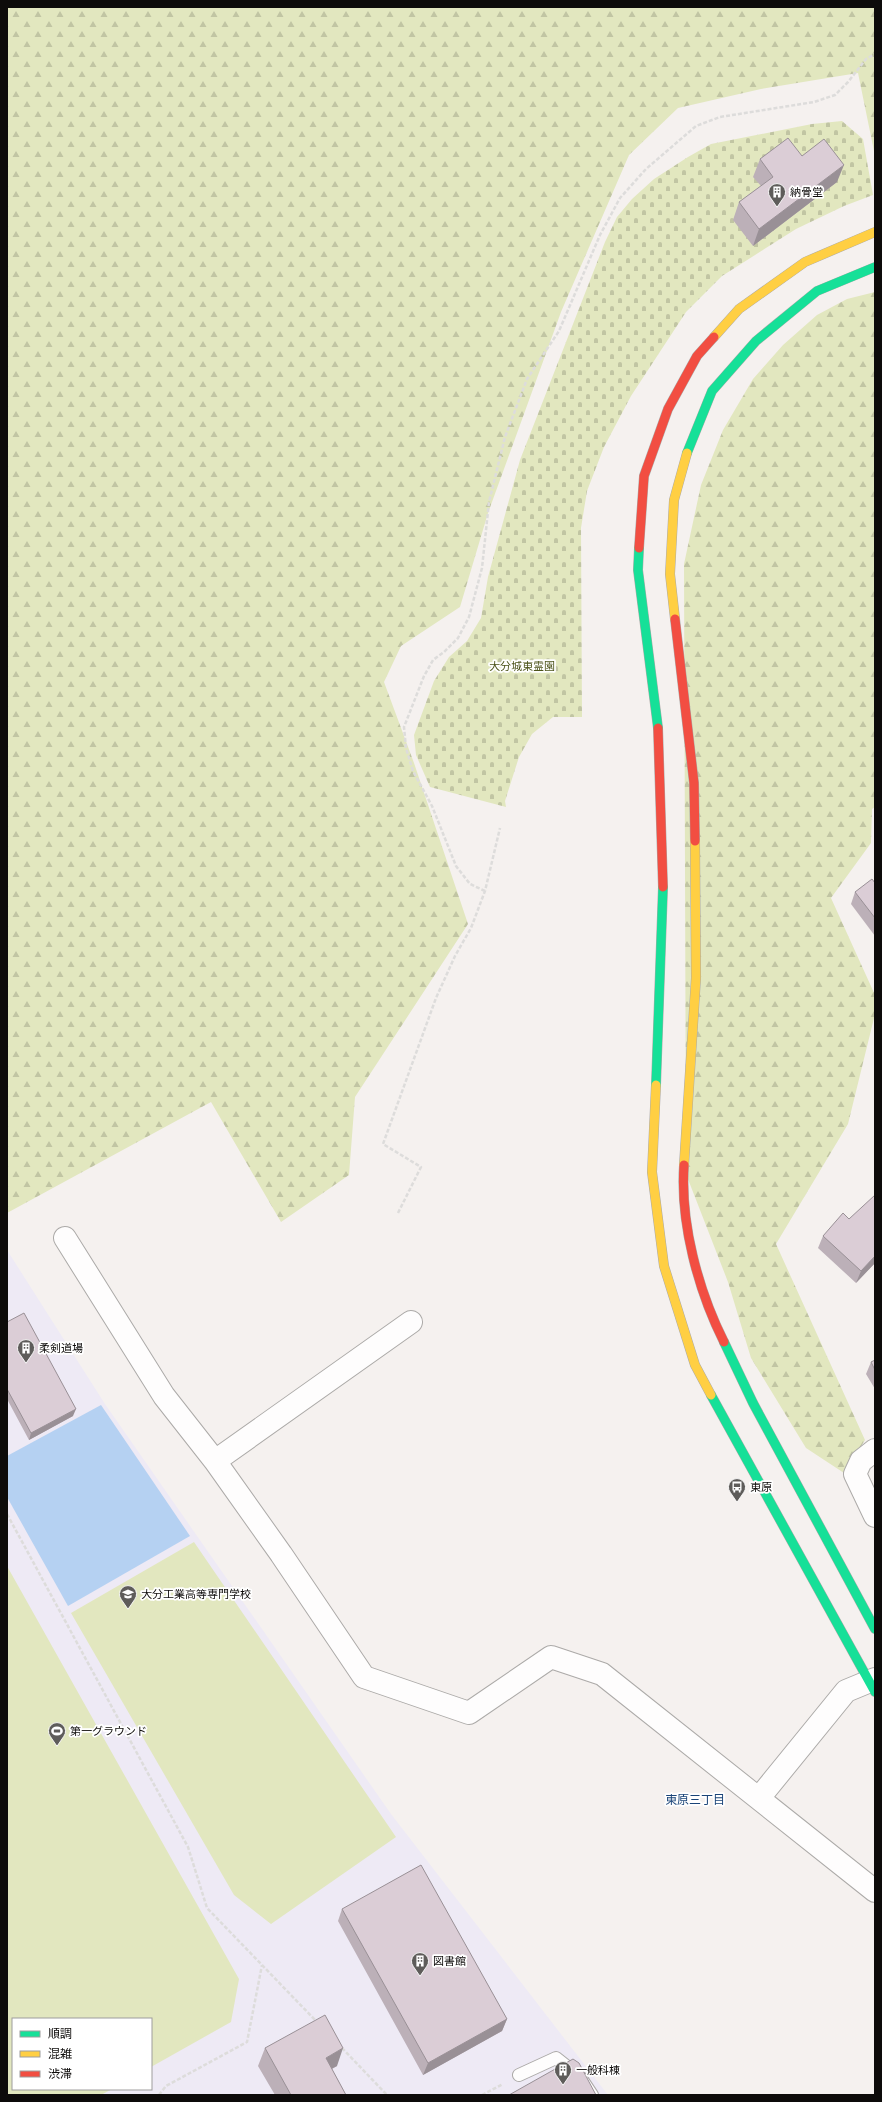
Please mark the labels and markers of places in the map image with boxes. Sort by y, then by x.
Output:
building icon: 納骨堂 [767,182,787,207]
place label: 納骨堂 [790,186,823,199]
building icon: 柔剣道場 [16,1338,36,1363]
place label: 柔剣道場 [39,1342,83,1355]
bus stop icon: 東原 [727,1477,747,1502]
place label: 東原 [750,1481,772,1494]
school or university icon: 大分工業高等専門学校 [118,1584,138,1609]
place label: 大分工業高等専門学校 [141,1588,251,1601]
sports icon: 第一グラウンド [47,1721,67,1746]
place label: 第一グラウンド [70,1725,147,1738]
building icon: 図書館 [410,1951,430,1976]
place label: 図書館 [433,1955,466,1968]
building icon: 一般科棟 [553,2060,573,2085]
place label: 一般科棟 [576,2064,620,2077]

